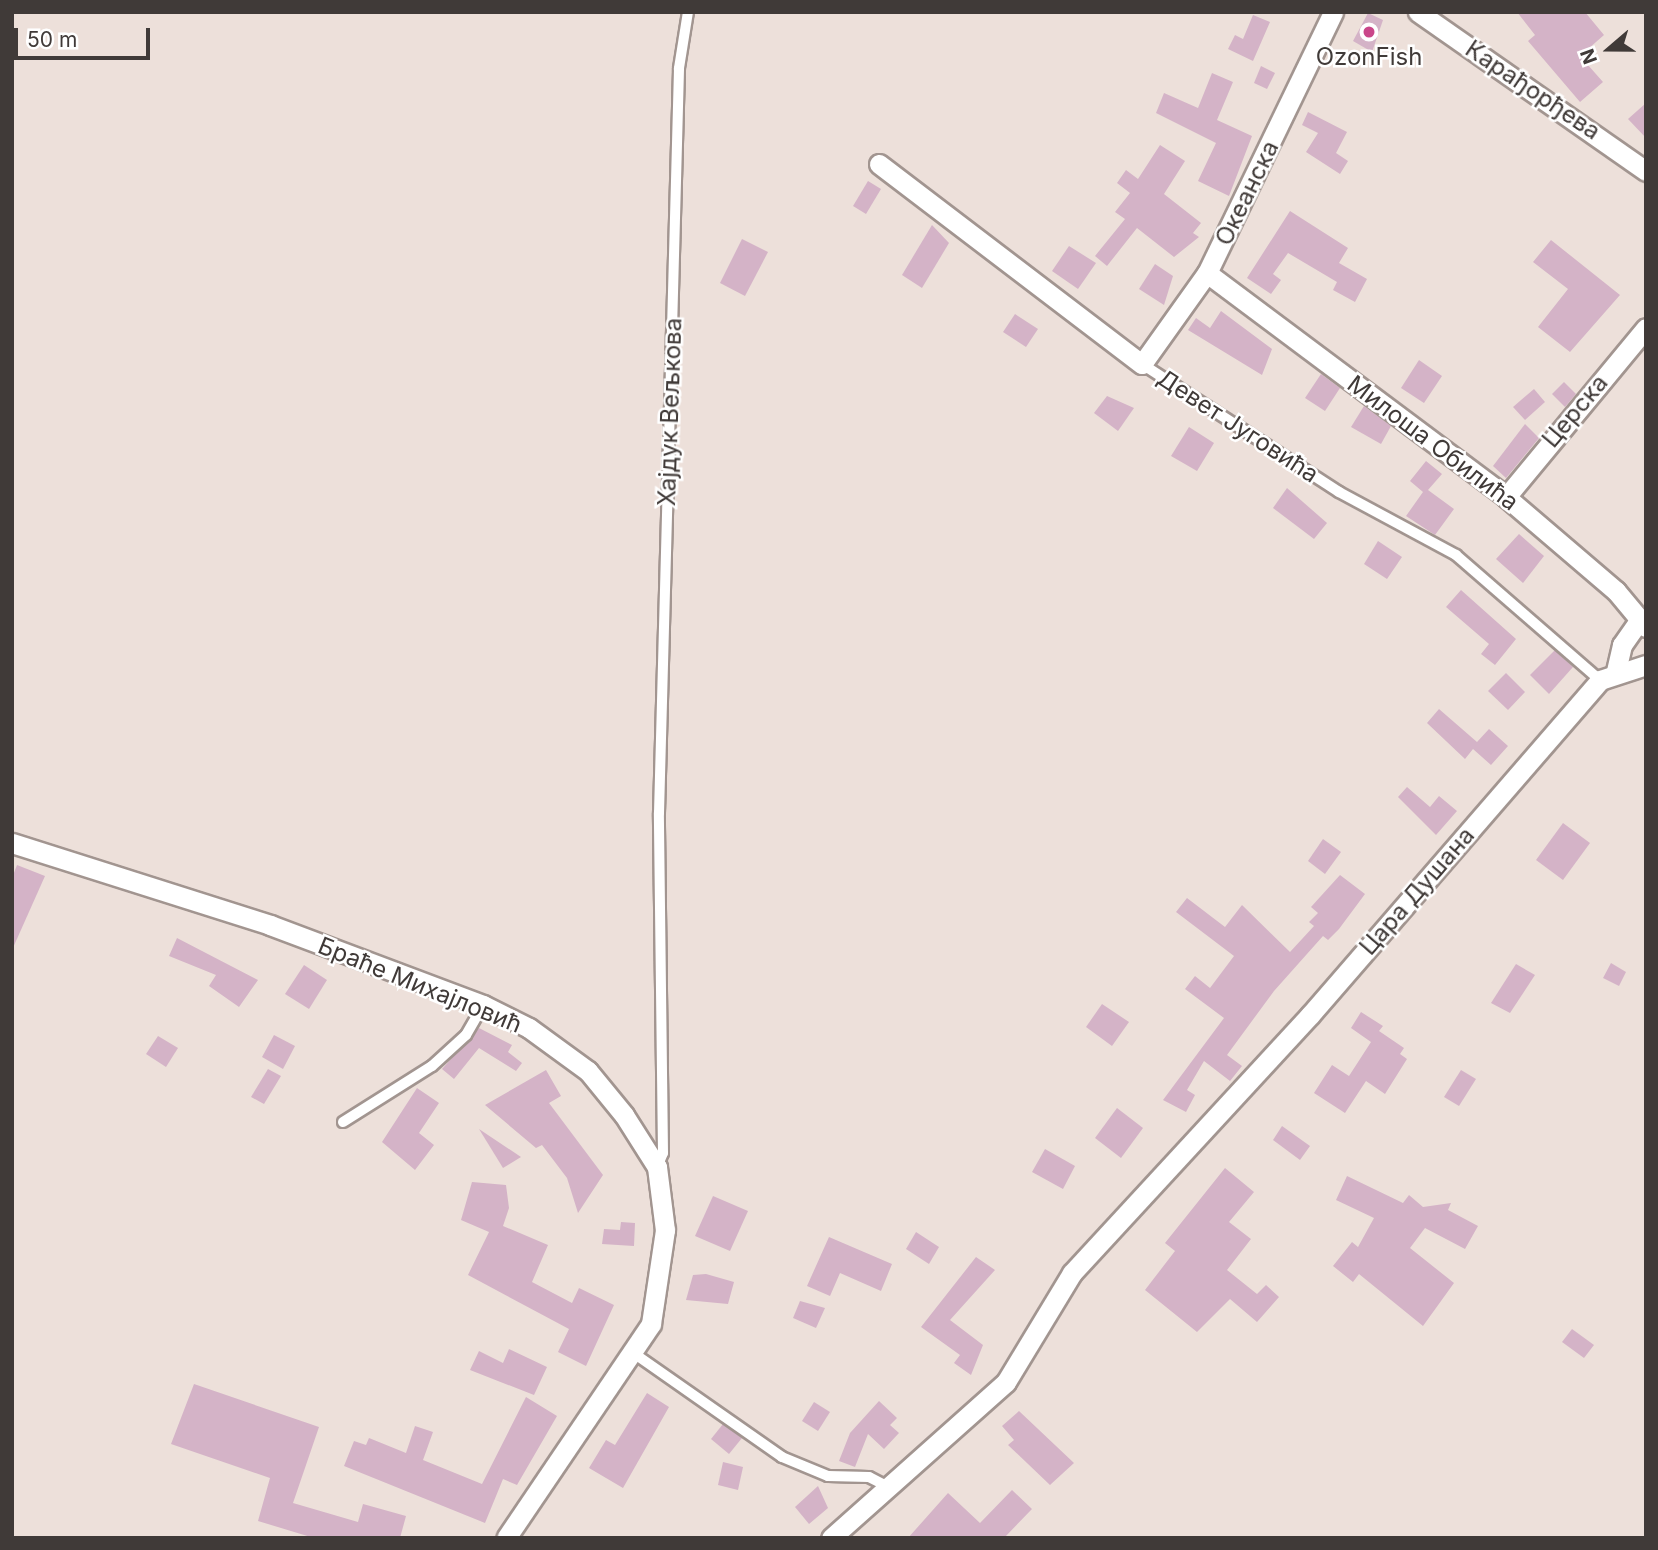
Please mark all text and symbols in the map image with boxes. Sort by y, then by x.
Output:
scale bar [18,14,154,58]
north arrow [1574,14,1644,84]
marker: OzonFish [1361,24,1377,40]
text: 50 m [27,27,77,52]
street label: Карађорђева [1460,34,1606,146]
place label: OzonFish [1316,43,1422,71]
text: N [1576,46,1602,67]
street label: Океанска [1209,136,1285,250]
street label: Хајдук Вељкова [652,317,688,507]
street label: Девет Југовића [1152,363,1324,489]
street label: Милоша Обилића [1342,369,1524,517]
street label: Церска [1536,369,1614,453]
street label: Цара Душана [1354,821,1480,961]
street label: Браће Михајловић [314,931,526,1039]

